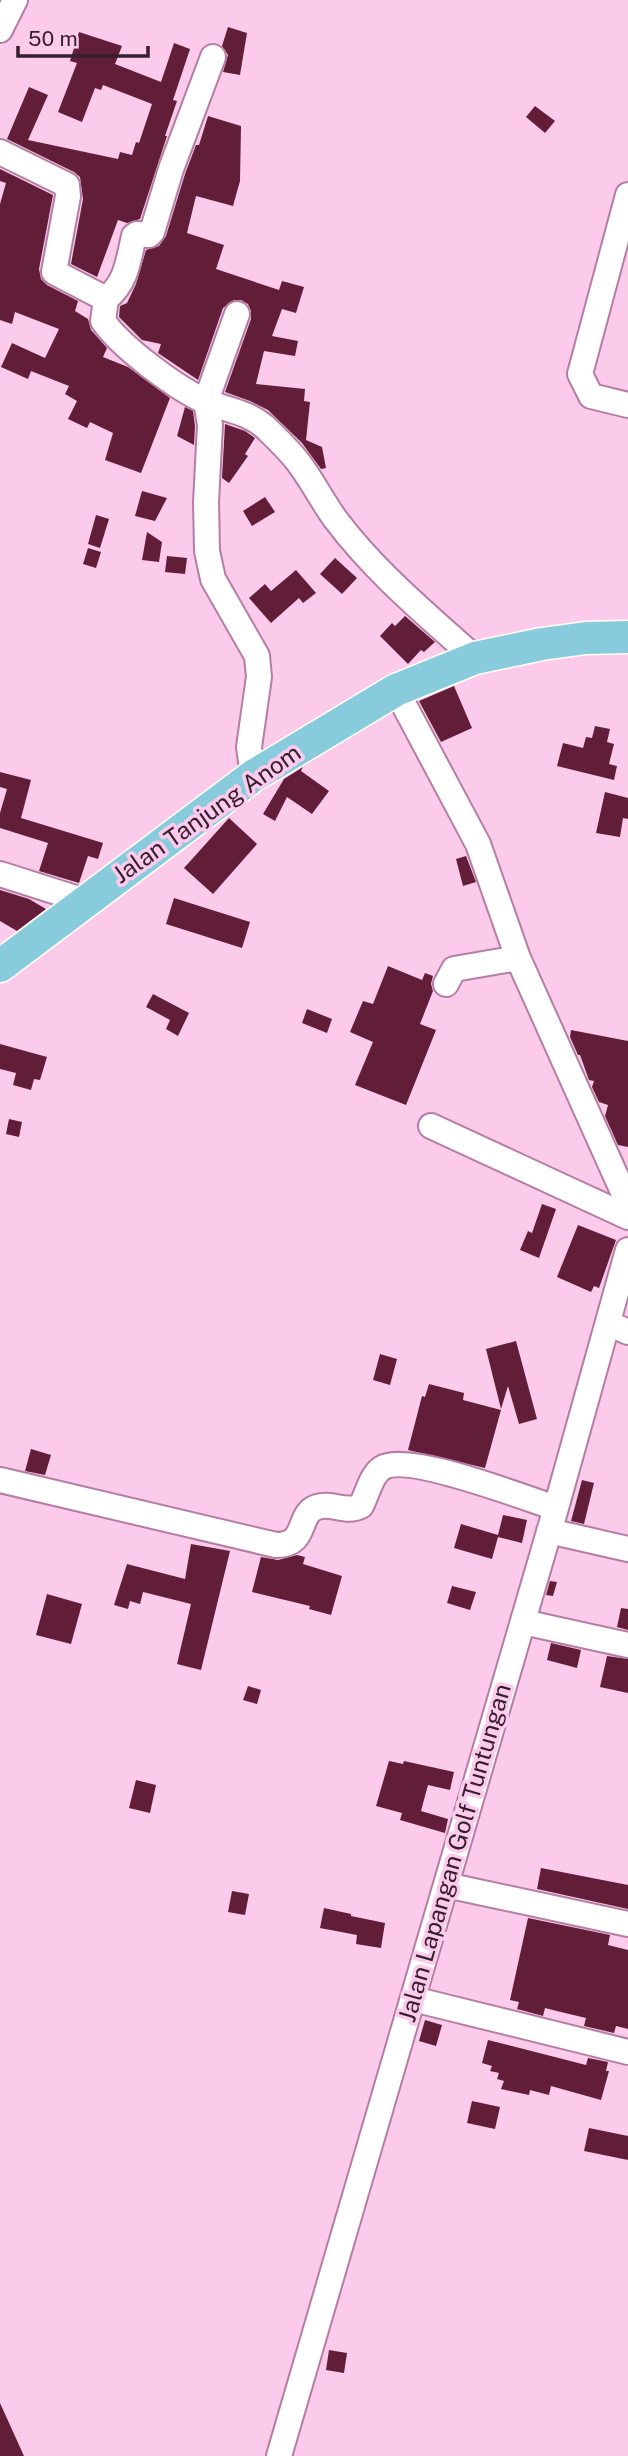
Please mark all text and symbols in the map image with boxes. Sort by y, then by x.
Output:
scale bar [18,14,147,58]
text: 50 m [28,26,78,51]
street label: Jalan Tanjung Anom [107,738,306,889]
street label: Jalan Lapangan Golf Tuntungan [392,1680,516,2025]

